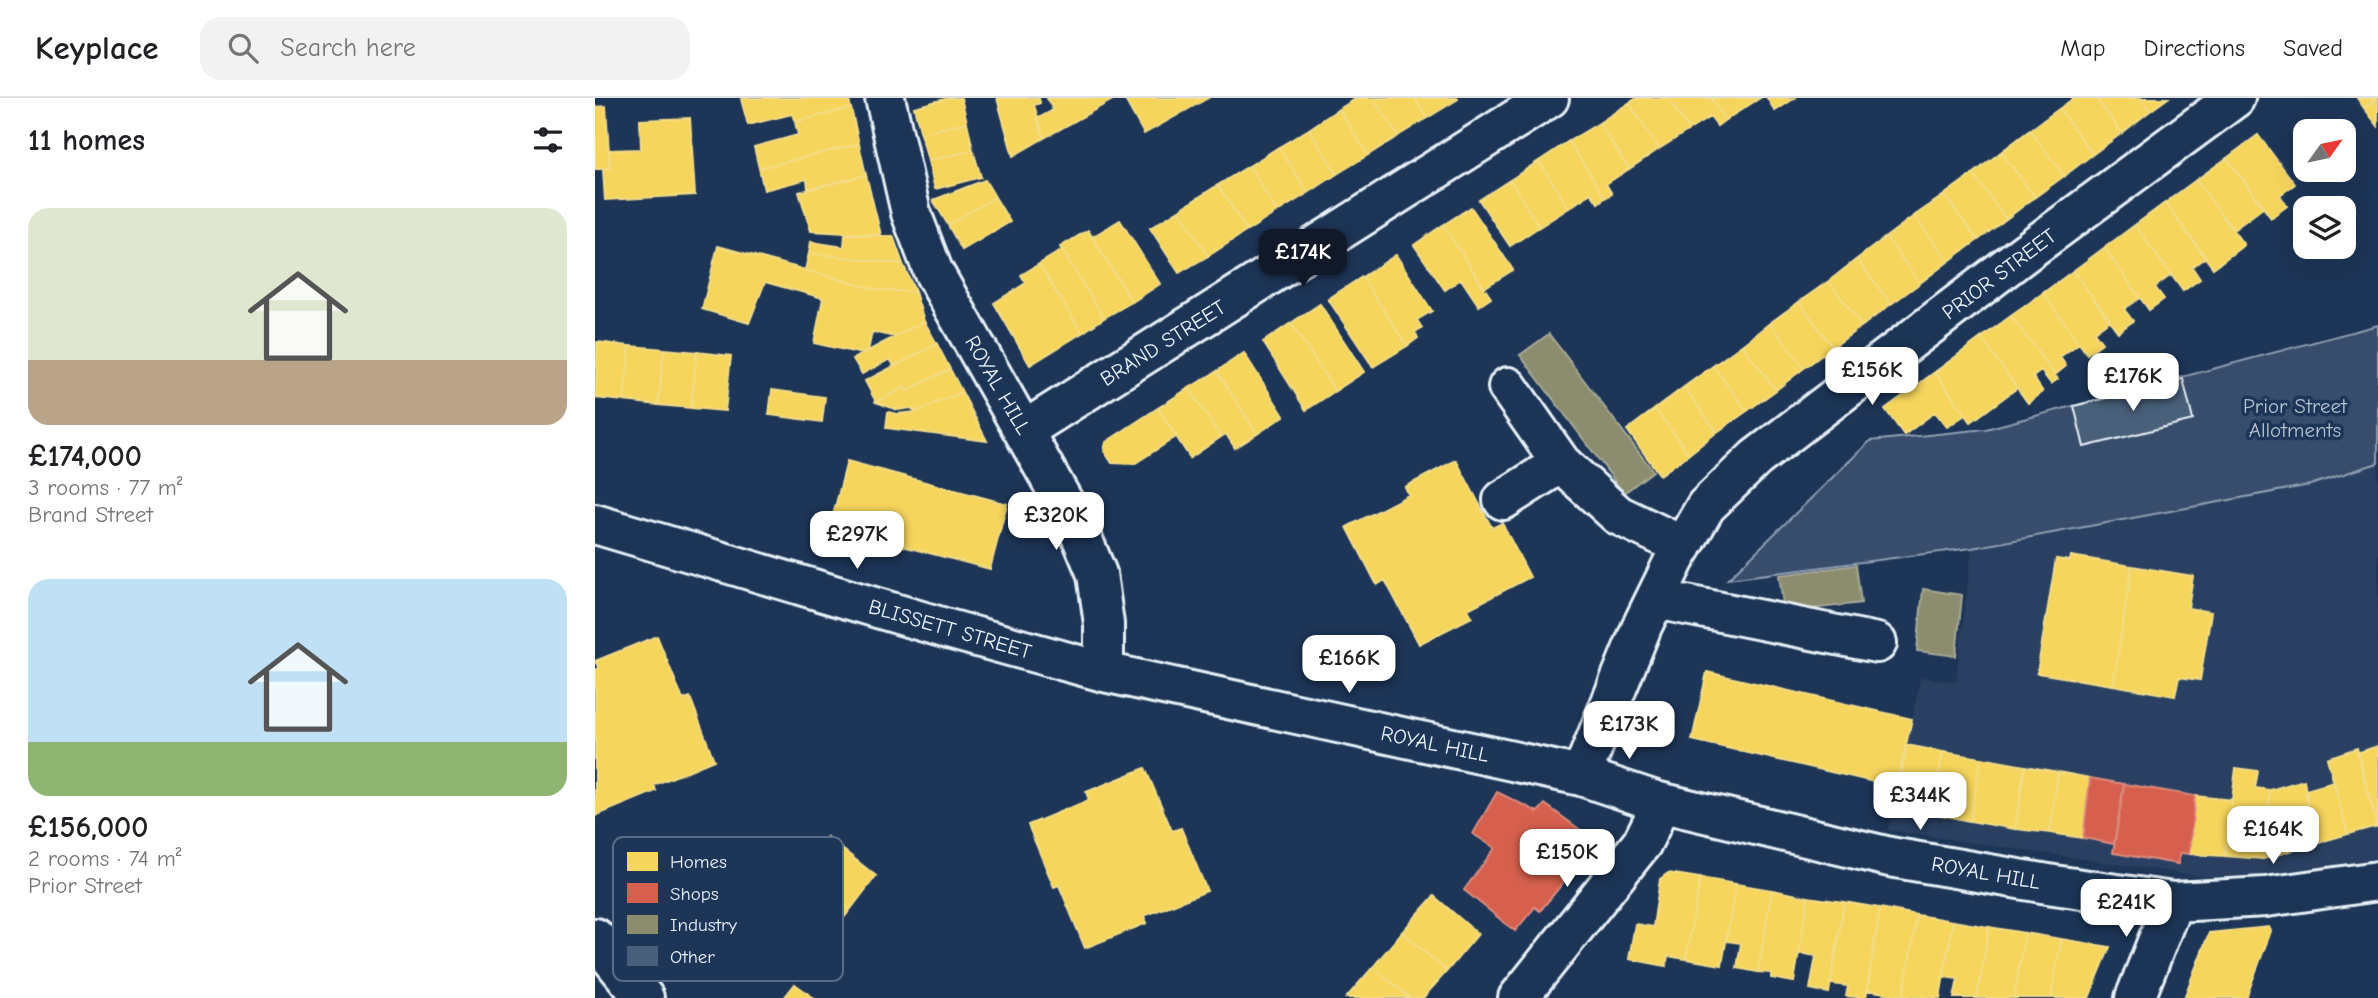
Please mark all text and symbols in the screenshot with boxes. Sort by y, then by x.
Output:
search box [200,17,690,80]
text: Keyplace [35,29,158,67]
icon: search [224,29,262,67]
text: Search here [280,33,416,63]
text: Map [2060,34,2106,62]
text: Directions [2144,34,2245,62]
text: Saved [2283,34,2343,62]
north arrow [2293,119,2355,182]
map controls [2293,119,2356,259]
icon: filters [529,121,567,159]
text: 11 homes [28,123,145,158]
button: layers [2293,196,2356,259]
street label: PRIOR STREET [1937,223,2061,325]
pin: £174K [1254,230,1352,289]
text: £174K [1275,238,1331,265]
icon: home [235,253,361,379]
street label: BRAND STREET [1096,295,1230,391]
street label: ROYAL HILL [960,331,1036,439]
pin: £156K [1823,348,1921,407]
pin: £176K [2084,354,2182,413]
text: £156K [1841,356,1903,383]
text: £176K [2104,362,2162,389]
park label: Prior Street Allotments [2243,394,2348,442]
text: £174,000 [28,439,142,474]
text: 3 rooms · 77 m² [28,474,183,501]
pin: £320K [1007,492,1105,552]
text: Brand Street [28,501,153,528]
text: £320K [1024,501,1088,528]
pin: £297K [808,512,906,571]
text: £297K [826,520,888,547]
street label: BLISSETT STREET [866,594,1034,664]
icon: home [235,624,361,750]
pin: £166K [1300,636,1398,695]
text: £166K [1318,644,1380,671]
pin: £173K [1580,702,1678,761]
text: £173K [1600,710,1658,737]
street label: ROYAL HILL [1379,721,1492,767]
pin: £344K [1871,772,1969,832]
text: £344K [1890,781,1951,808]
pin: £164K [2224,806,2322,866]
text: £156,000 [28,810,148,845]
text: £164K [2243,815,2303,842]
pin: £150K [1518,830,1616,889]
legend [613,837,843,981]
text: £150K [1536,838,1598,865]
text: 2 rooms · 74 m² [28,845,181,872]
text: Homes [670,851,727,873]
street label: ROYAL HILL [1930,852,2043,894]
text: Prior Street [28,872,142,899]
pin: £241K [2077,880,2175,939]
text: Shops [670,883,719,905]
text: £241K [2097,888,2155,915]
text: Industry [670,914,738,936]
text: Other [670,946,715,968]

